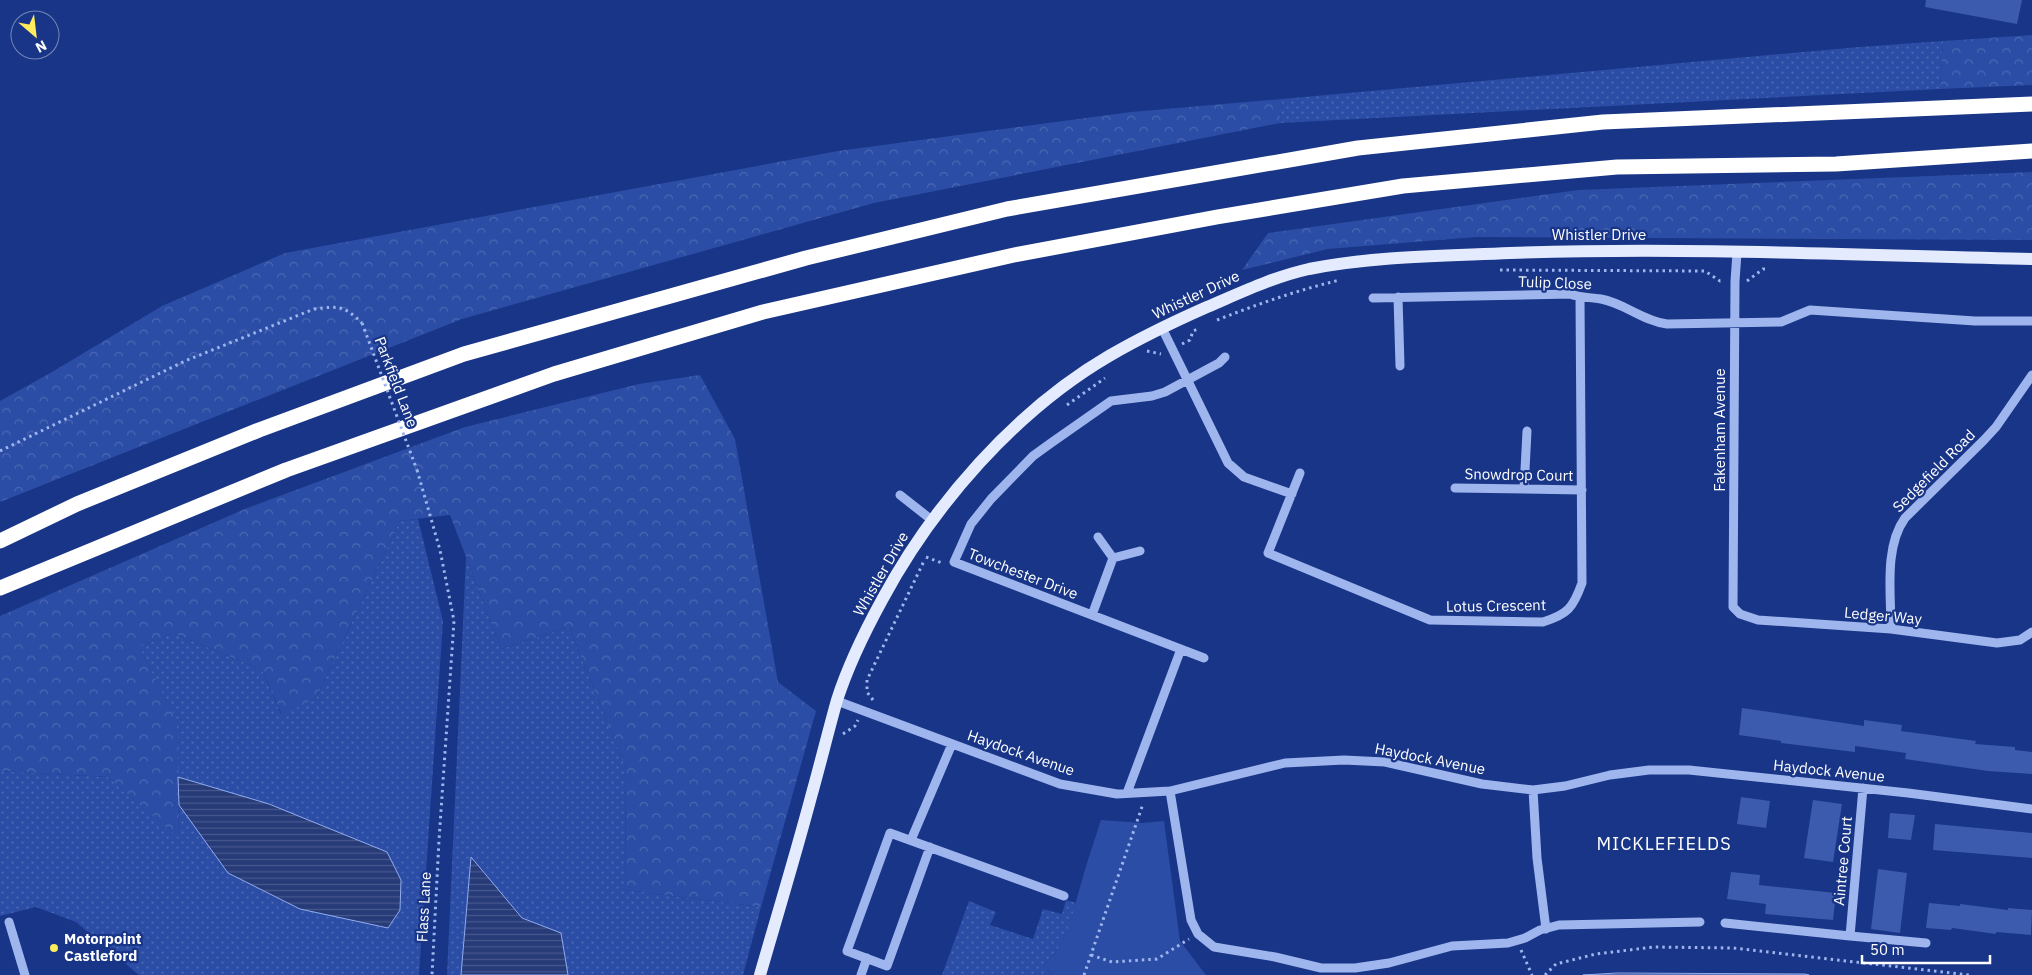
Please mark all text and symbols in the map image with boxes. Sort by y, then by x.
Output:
north arrow [10,10,60,60]
text: N [32,36,50,57]
street label: Whistler Drive [1552,225,1646,244]
street label: Whistler Drive [1149,266,1243,323]
street label: Tulip Close [1518,272,1592,293]
street label: Parkfield Lane [370,334,422,430]
street label: Fakenham Avenue [1710,368,1729,492]
street label: Sedgefield Road [1888,425,1979,516]
street label: Snowdrop Court [1464,464,1574,485]
street label: Whistler Drive [849,528,912,619]
street label: Towchester Drive [966,544,1081,603]
street label: Lotus Crescent [1446,595,1546,616]
street label: Ledger Way [1843,603,1923,628]
street label: Haydock Avenue [965,725,1077,780]
street label: Haydock Avenue [1373,738,1487,779]
street label: Haydock Avenue [1772,755,1886,786]
street label: Aintree Court [1829,815,1856,906]
district label: MICKLEFIELDS [1596,832,1732,855]
street label: Flass Lane [412,871,435,943]
place label: Motorpoint Castleford [64,929,142,965]
scale bar [1862,932,1990,964]
text: 50 m [1870,940,1905,959]
marker: Motorpoint Castleford [48,942,60,954]

